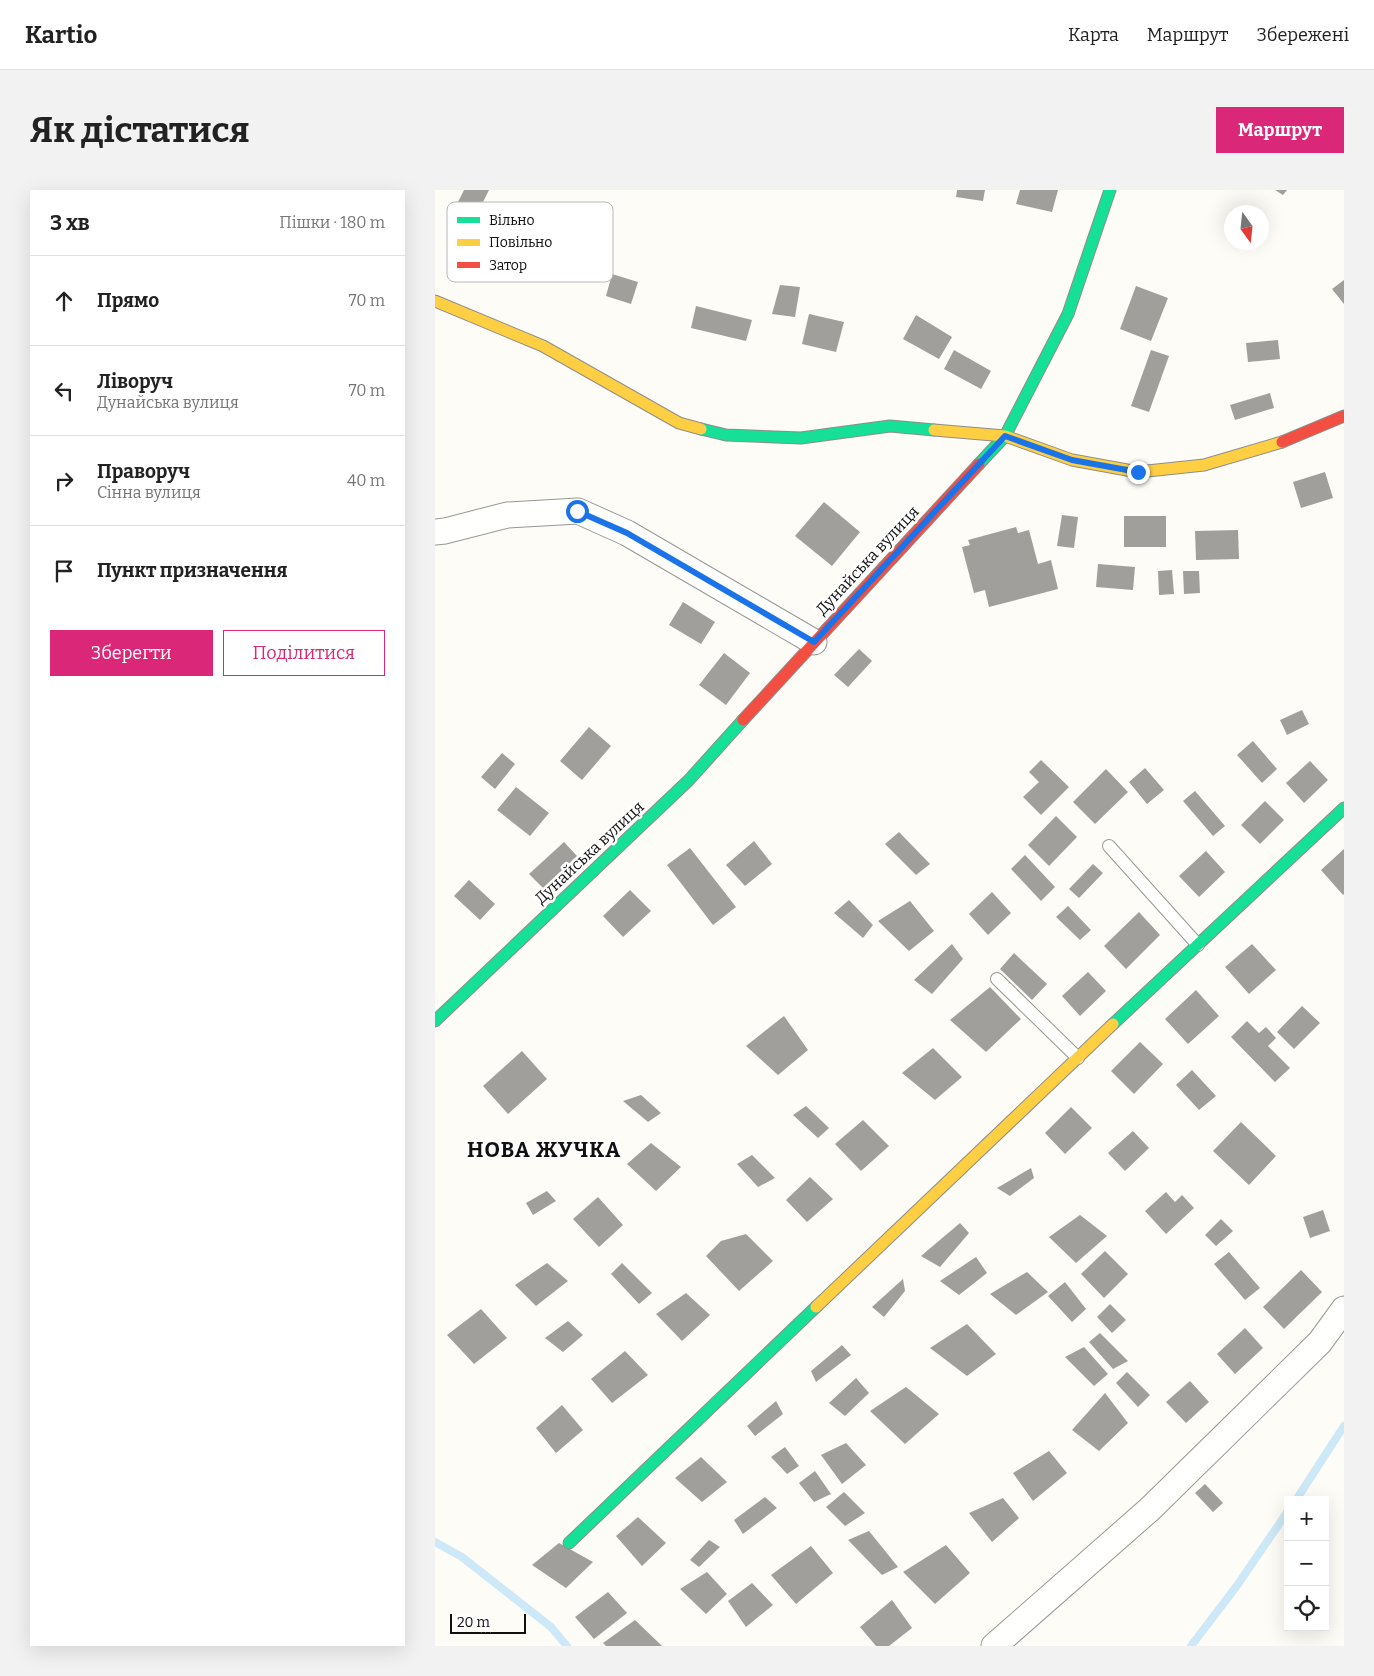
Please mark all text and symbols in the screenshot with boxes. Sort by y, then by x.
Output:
text: Kartio [25,21,97,49]
text: Карта [1068,24,1119,46]
text: Маршрут [1147,24,1228,46]
text: Збережені [1256,24,1349,46]
button: Маршрут [1216,107,1344,153]
text: Як дістатися [30,109,250,151]
legend [447,202,613,282]
north arrow [1224,205,1269,250]
text: 3 хв [50,210,90,236]
text: Вільно [489,212,534,229]
text: Пішки · 180 m [279,213,385,232]
text: Повільно [489,234,552,251]
text: Затор [489,257,527,274]
icon: ahead [50,287,78,315]
text: Прямо [97,289,159,312]
text: 70 m [349,291,385,310]
text: Ліворуч [97,370,173,393]
icon: left [50,377,78,405]
text: 70 m [349,381,385,400]
text: Дунайська вулиця [97,393,239,412]
text: Праворуч [97,460,190,483]
route end [1127,461,1150,484]
icon: right [50,467,78,495]
text: 40 m [347,471,385,490]
text: Сінна вулиця [97,483,201,502]
route start [566,500,589,523]
street label: Дунайська вулиця [812,502,923,619]
icon: arrive [50,557,78,585]
text: Пункт призначення [97,559,288,582]
button: Зберегти [50,630,213,676]
button: Поділитися [223,630,385,676]
street label: Дунайська вулиця [531,797,648,908]
district label: НОВА ЖУЧКА [467,1137,621,1163]
map controls [1284,1496,1329,1631]
button: + [1284,1496,1329,1541]
button: − [1284,1541,1329,1586]
button: locate [1284,1586,1329,1631]
scale bar [450,1611,526,1634]
text: 20 m [457,1614,490,1631]

